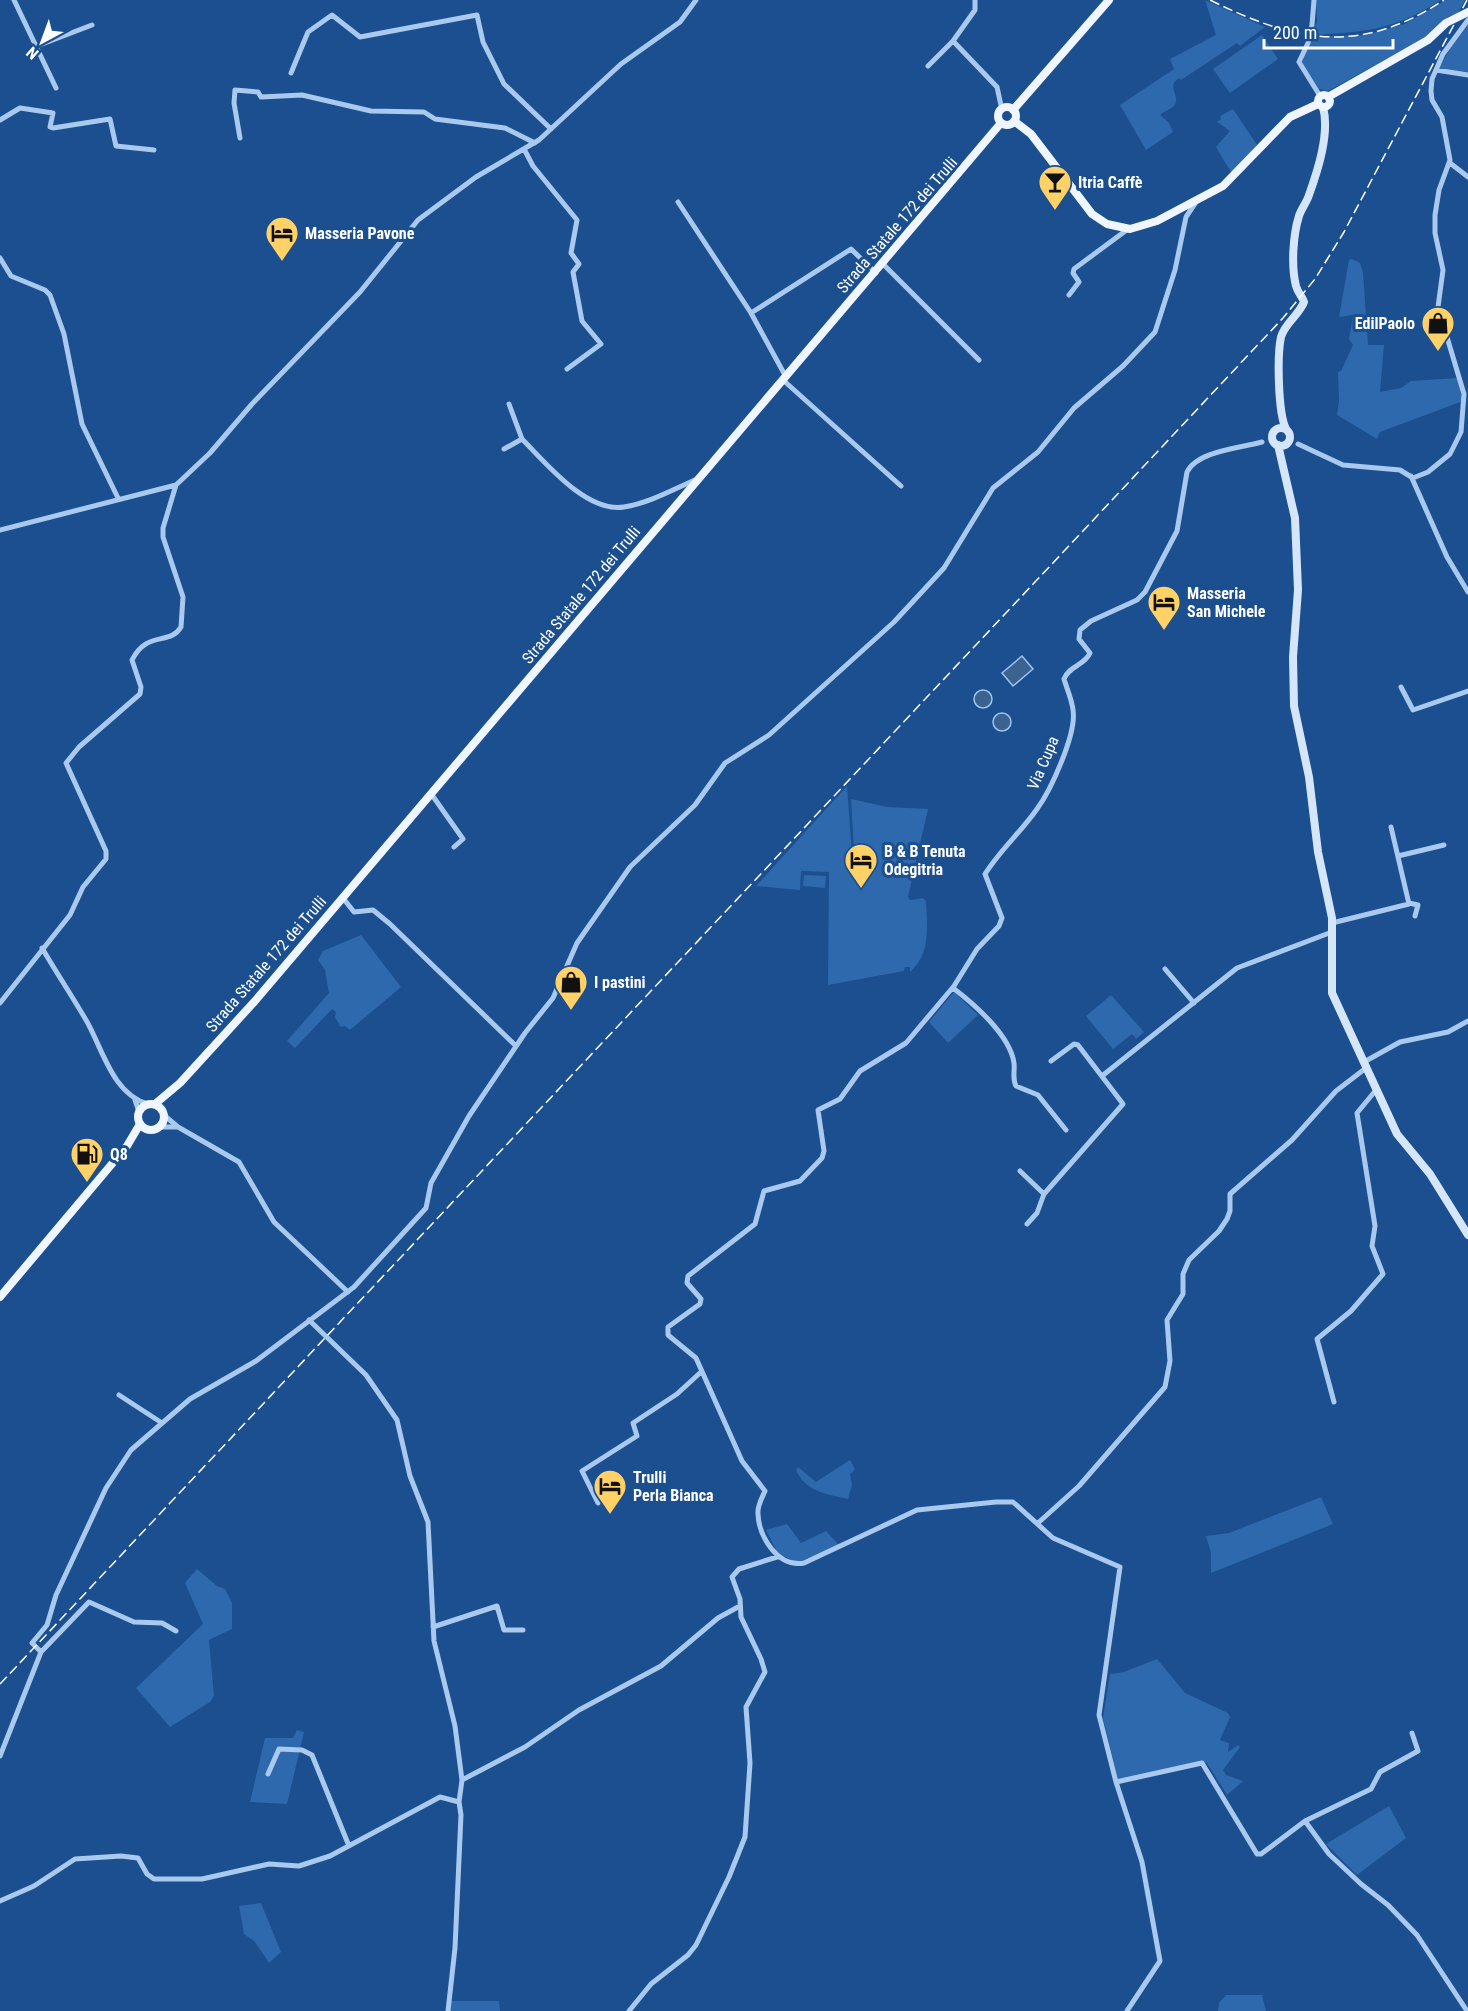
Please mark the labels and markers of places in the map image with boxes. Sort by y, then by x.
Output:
bar icon: Itria Caffè [1037,164,1073,211]
place label: Itria Caffè [1078,173,1143,192]
hotel icon: Masseria Pavone [264,215,300,262]
place label: Masseria Pavone [305,224,415,243]
shop icon: EdilPaolo [1420,305,1456,352]
place label: EdilPaolo [1355,314,1415,333]
hotel icon: Masseria San Michele [1146,584,1182,631]
place label: Masseria San Michele [1187,584,1266,621]
hotel icon: B & B Tenuta Odegitria [843,842,879,889]
place label: B & B Tenuta Odegitria [884,842,966,879]
shop icon: I pastini [553,964,589,1011]
place label: I pastini [594,973,646,992]
fuel station icon: Q8 [69,1136,105,1183]
place label: Q8 [110,1145,128,1164]
hotel icon: Trulli Perla Bianca [592,1468,628,1515]
place label: Trulli Perla Bianca [633,1468,714,1505]

